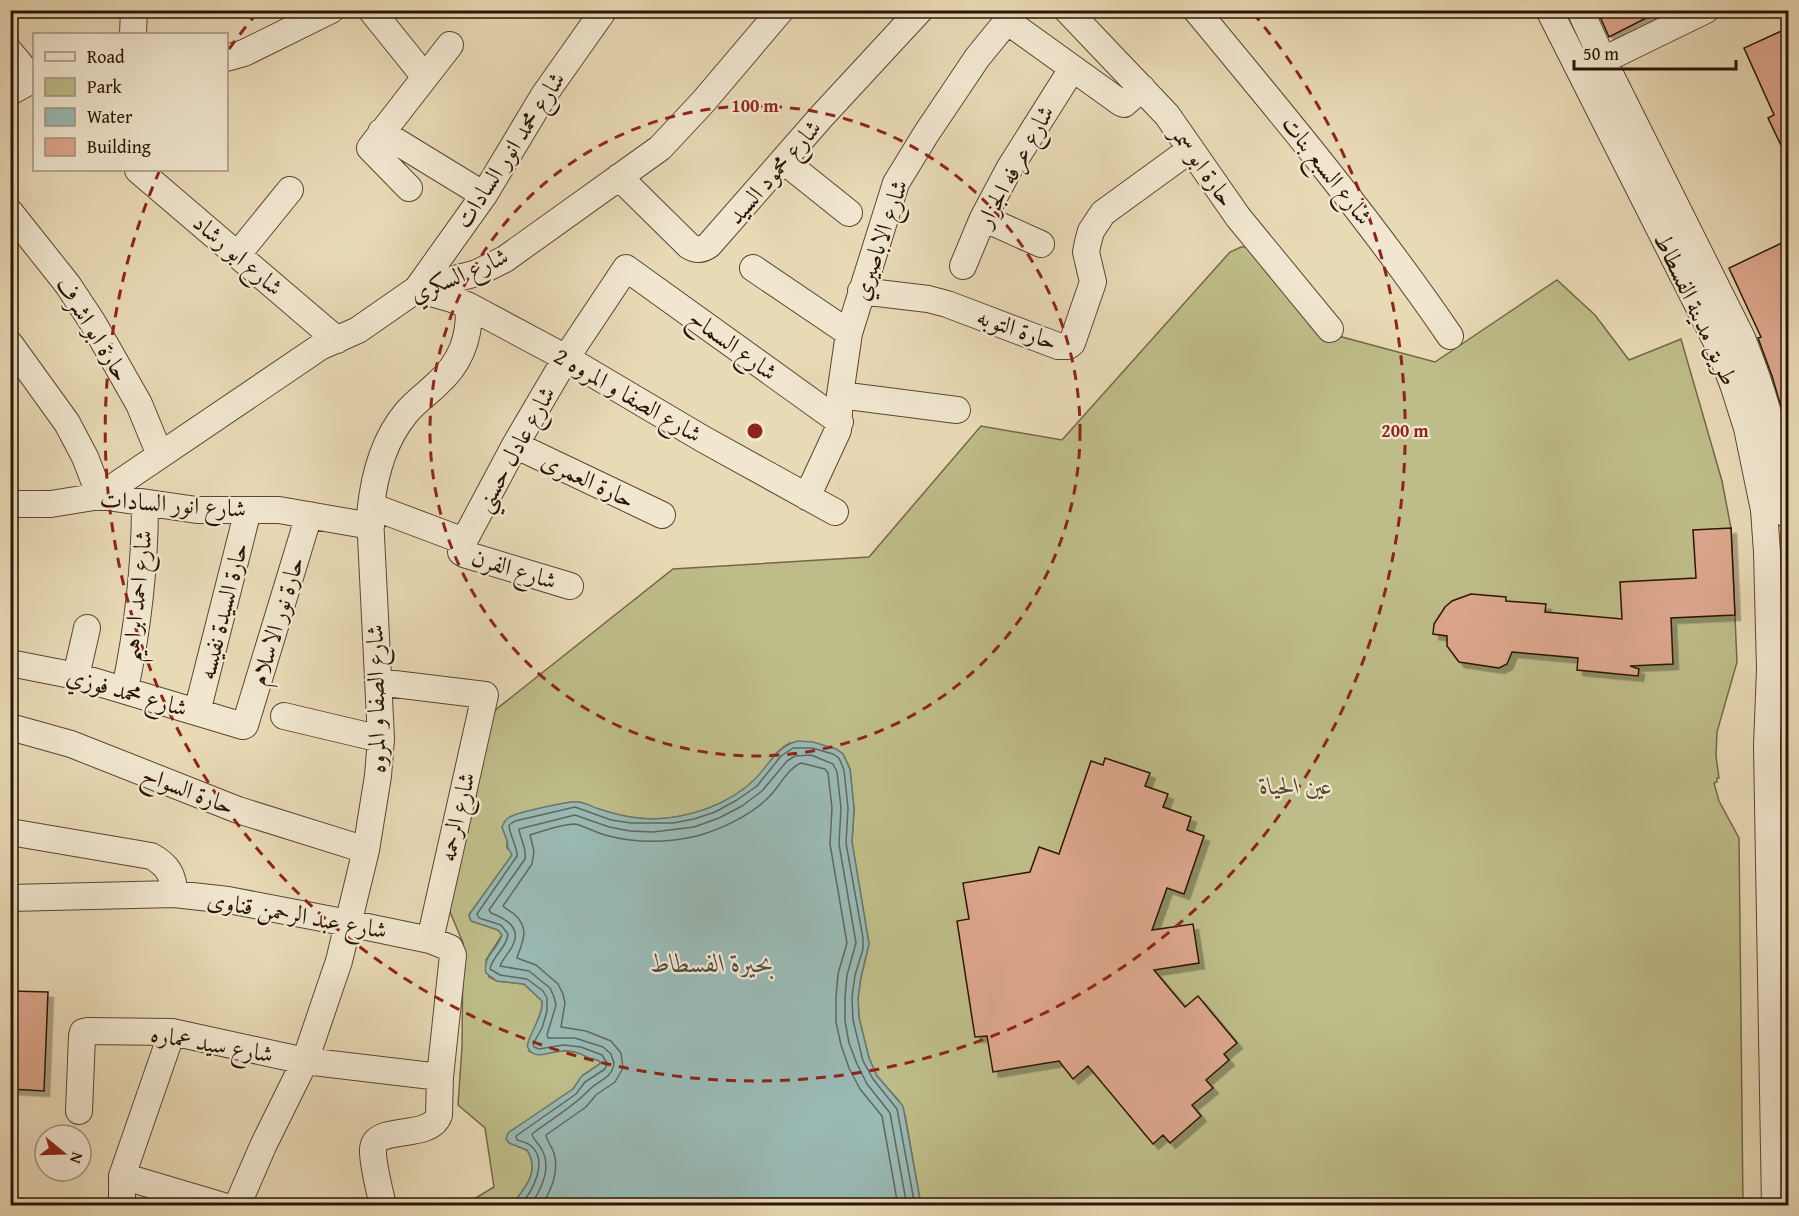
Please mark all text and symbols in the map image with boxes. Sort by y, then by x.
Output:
legend [33,33,228,171]
scale bar [1574,33,1736,71]
text: 50 m [1583,40,1619,67]
text: Road [87,43,125,70]
street label: شارع محمد انور السادات [446,64,576,237]
text: Park [87,73,123,100]
text: 100 m [731,92,779,119]
street label: شارع عرفه الجزار [966,98,1065,236]
text: Water [87,103,133,130]
street label: شارع السبع بنات [1269,107,1381,235]
street label: شارع محمود السيد [718,111,831,234]
street label: حارة ابو سمر [1161,116,1244,213]
text: Building [87,133,151,160]
street label: شارع الاباصيري [842,175,919,306]
street label: شارع ابو رشاد [183,205,291,306]
street label: طريق مدينة الفسطاط [1646,227,1747,391]
street label: شارع السكري [404,238,515,314]
street label: حارة ابو اشرف [47,270,139,388]
street label: حارة التوبه [972,298,1062,359]
street label: شارع السماح [679,300,785,392]
street label: شارع الصفا و المروه 2 [546,338,709,454]
street label: شارع عادل حسني [466,379,568,521]
text: 200 m [1381,417,1429,444]
centre of rings [745,421,765,441]
street label: حارة العمرى [536,443,641,516]
street label: شارع انور السادات [98,481,247,529]
street label: شارع احمد ابراهيم [112,528,168,664]
street label: حارة السيدة نفيسه [189,539,256,683]
street label: شارع الفرن [466,539,561,601]
street label: حارة نور الاسلام [240,552,317,691]
street label: شارع الصفا و المروه [357,624,397,774]
street label: شارع محمد فوزي [62,658,192,728]
street label: حارة السواح [136,756,239,827]
park label: عين الحياة [1259,768,1332,803]
street label: شارع الرحمه [429,769,487,866]
street label: شارع عبد الرحمن قناوى [204,881,390,951]
water label: بحيرة الفسطاط [650,943,774,982]
street label: شارع سيد عماره [148,1016,276,1074]
north arrow [33,1123,93,1183]
text: N [64,1149,90,1167]

